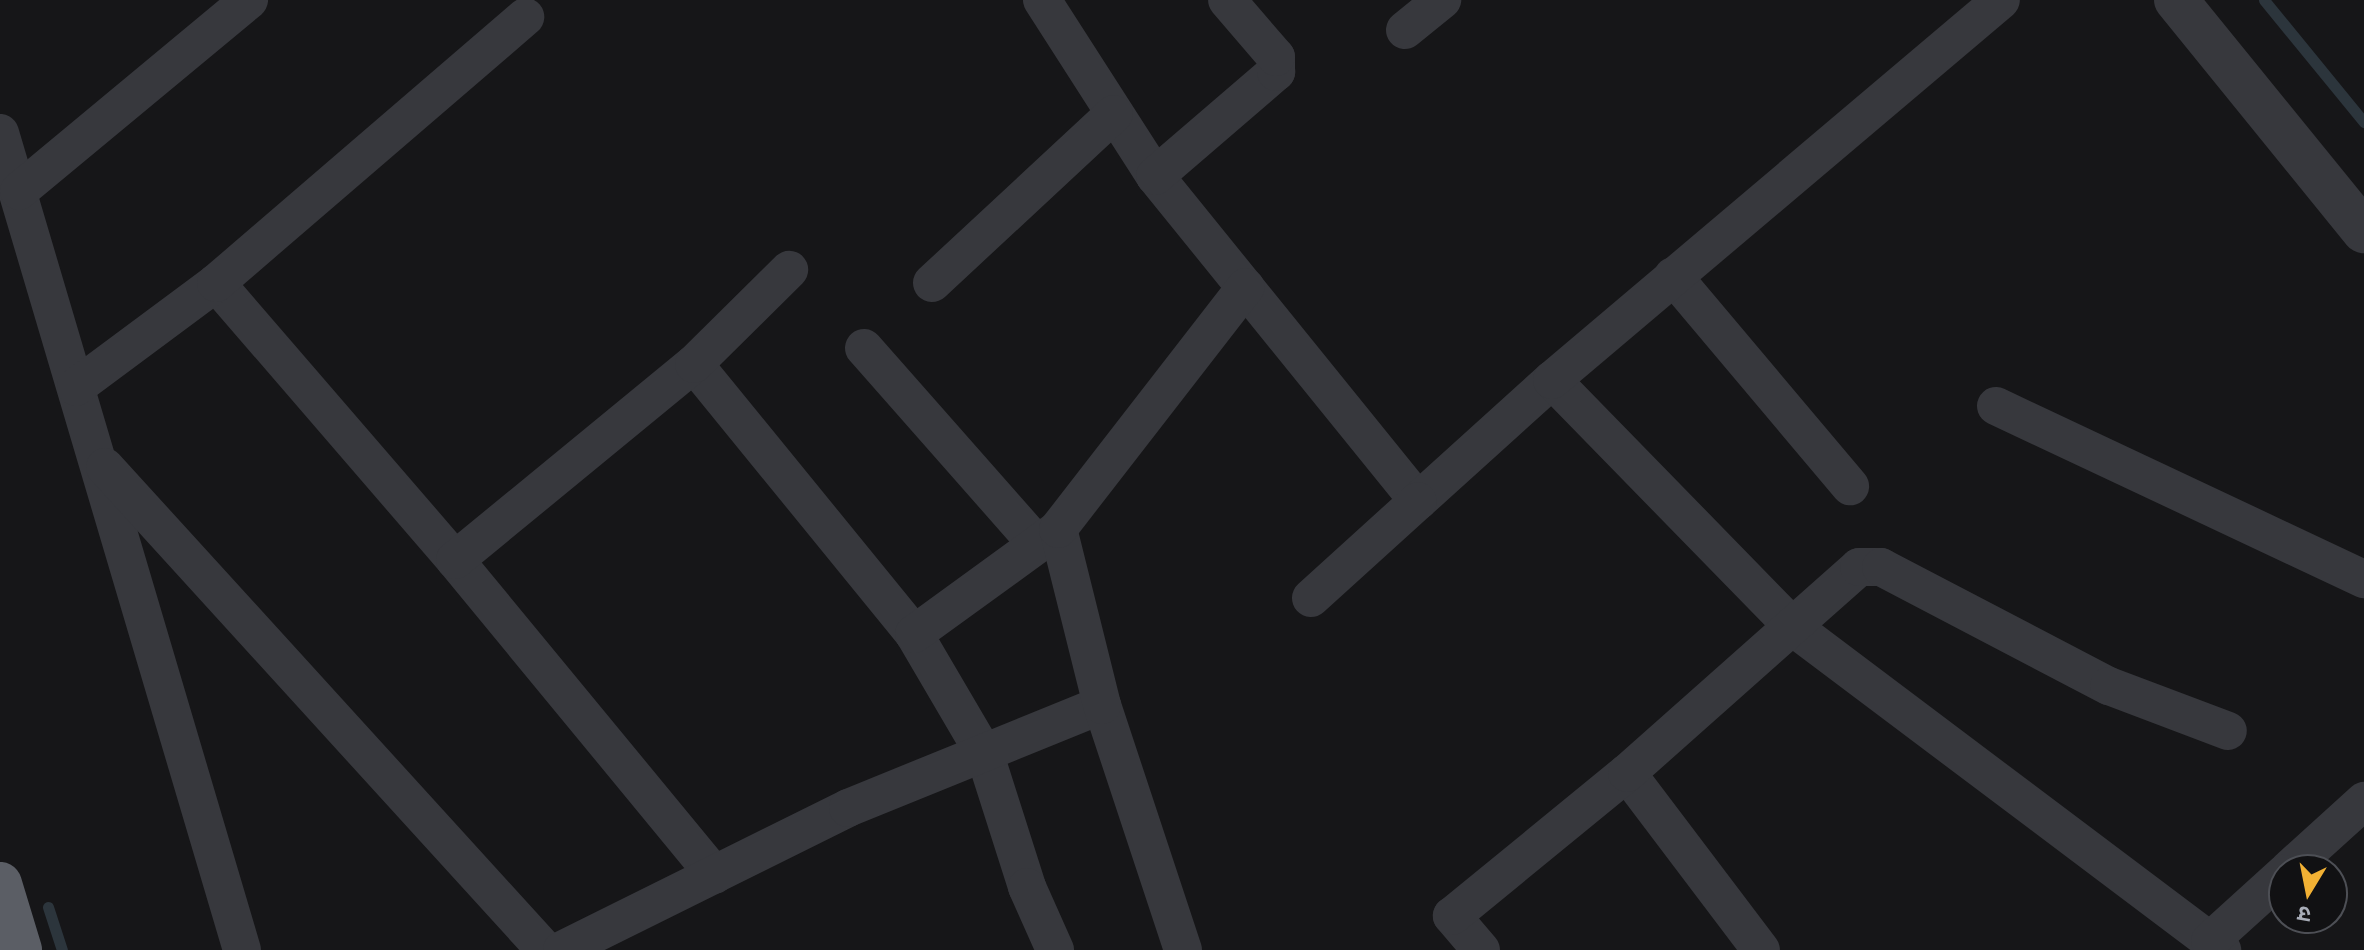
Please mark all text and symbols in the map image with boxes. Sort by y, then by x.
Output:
north arrow [2268,854,2348,934]
text: उ [2295,900,2313,932]

